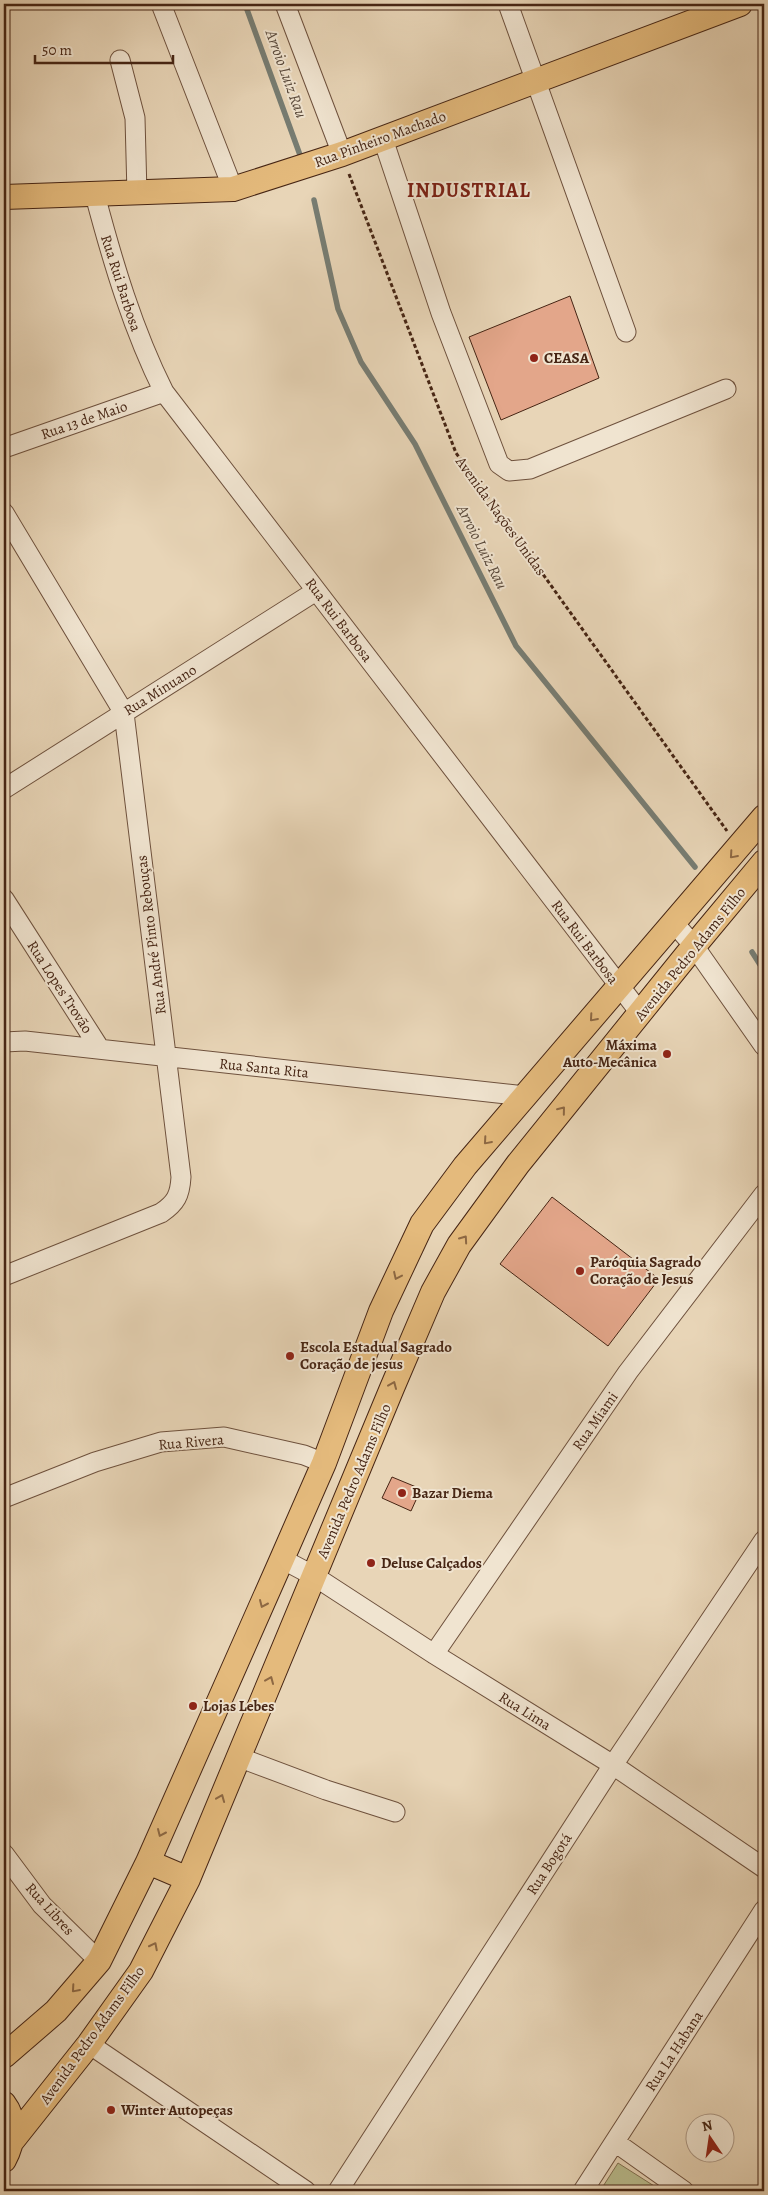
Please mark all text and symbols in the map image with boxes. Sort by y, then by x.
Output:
water label: Arroio Luiz Rau [260,26,312,121]
scale bar [35,32,172,64]
text: 50 m [42,40,72,60]
street label: Rua Pinheiro Machado [311,106,449,172]
district label: INDUSTRIAL [407,177,531,204]
street label: Rua Rui Barbosa [96,232,146,334]
place label: CEASA [544,348,590,368]
marker: CEASA [528,352,540,364]
street label: Rua 13 de Maio [38,396,130,444]
street label: Avenida Nações Unidas [450,452,551,579]
water label: Arroio Luiz Rau [451,500,513,593]
street label: Rua Rui Barbosa [301,574,377,666]
street label: Rua Minuano [120,660,200,720]
one-way arrow [730,849,739,858]
street label: Rua André Pinto Rebouças [131,854,171,1016]
street label: Avenida Pedro Adams Filho [629,883,750,1026]
street label: Rua Rui Barbosa [547,896,623,988]
street label: Rua Lopes Trovão [22,937,98,1037]
one-way arrow [590,1013,599,1022]
place label: Máxima Auto-Mecânica [562,1035,658,1072]
marker: Máxima Auto-Mecânica [661,1048,673,1060]
street label: Rua Santa Rita [218,1053,310,1083]
one-way arrow [557,1107,566,1116]
one-way arrow [484,1136,493,1145]
one-way arrow [458,1236,466,1245]
place label: Paróquia Sagrado Coração de Jesus [590,1252,701,1289]
marker: Paróquia Sagrado Coração de Jesus [574,1265,586,1277]
one-way arrow [394,1270,404,1279]
place label: Escola Estadual Sagrado Coração de jesus [300,1337,452,1374]
marker: Escola Estadual Sagrado Coração de jesus [284,1350,296,1362]
one-way arrow [387,1381,398,1390]
street label: Rua Miami [568,1388,622,1454]
street label: Avenida Pedro Adams Filho [312,1401,396,1562]
street label: Rua Rivera [157,1429,225,1455]
place label: Bazar Diema [412,1483,494,1503]
marker: Bazar Diema [396,1487,408,1499]
place label: Deluse Calçados [381,1553,482,1573]
marker: Deluse Calçados [365,1557,377,1569]
one-way arrow [258,1599,269,1608]
one-way arrow [264,1676,275,1685]
street label: Rua Lima [495,1687,555,1735]
place label: Lojas Lebes [203,1696,274,1716]
marker: Lojas Lebes [187,1700,199,1712]
one-way arrow [215,1794,225,1803]
one-way arrow [157,1828,167,1837]
street label: Rua Bogotá [522,1829,576,1899]
street label: Rua Libres [21,1878,79,1940]
one-way arrow [148,1942,158,1951]
street label: Avenida Pedro Adams Filho [34,1962,149,2109]
one-way arrow [71,1984,80,1993]
street label: Rua La Habana [641,2007,707,2095]
place label: Winter Autopeças [120,2100,233,2120]
marker: Winter Autopeças [105,2104,117,2116]
north arrow [686,2112,736,2162]
text: N [700,2115,714,2136]

